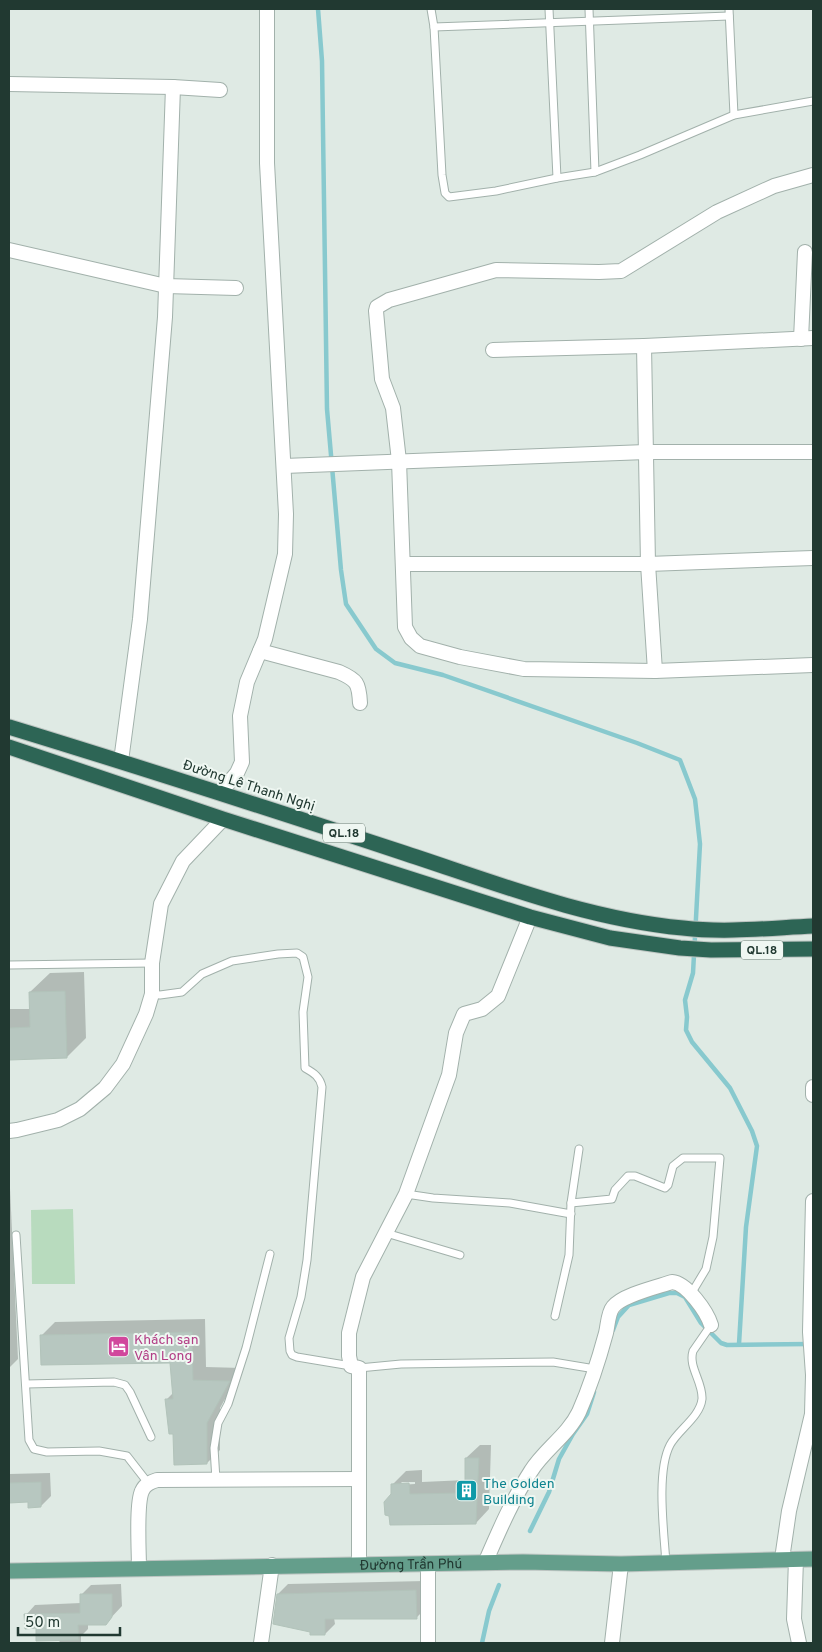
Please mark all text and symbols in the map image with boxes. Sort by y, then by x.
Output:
street label: Đường Lê Thanh Nghị [180,757,317,816]
road number: QL.18 [323,824,365,842]
road number: QL.18 [741,940,783,960]
place label: Khách sạn Vân Long [134,1332,199,1365]
hotel icon: Khách sạn Vân Long [106,1335,130,1359]
place label: The Golden Building [483,1476,555,1509]
building icon: The Golden Building [455,1479,479,1503]
street label: Đường Trần Phú [360,1556,462,1575]
scale bar [18,1604,120,1636]
text: 50 m [25,1614,60,1633]

